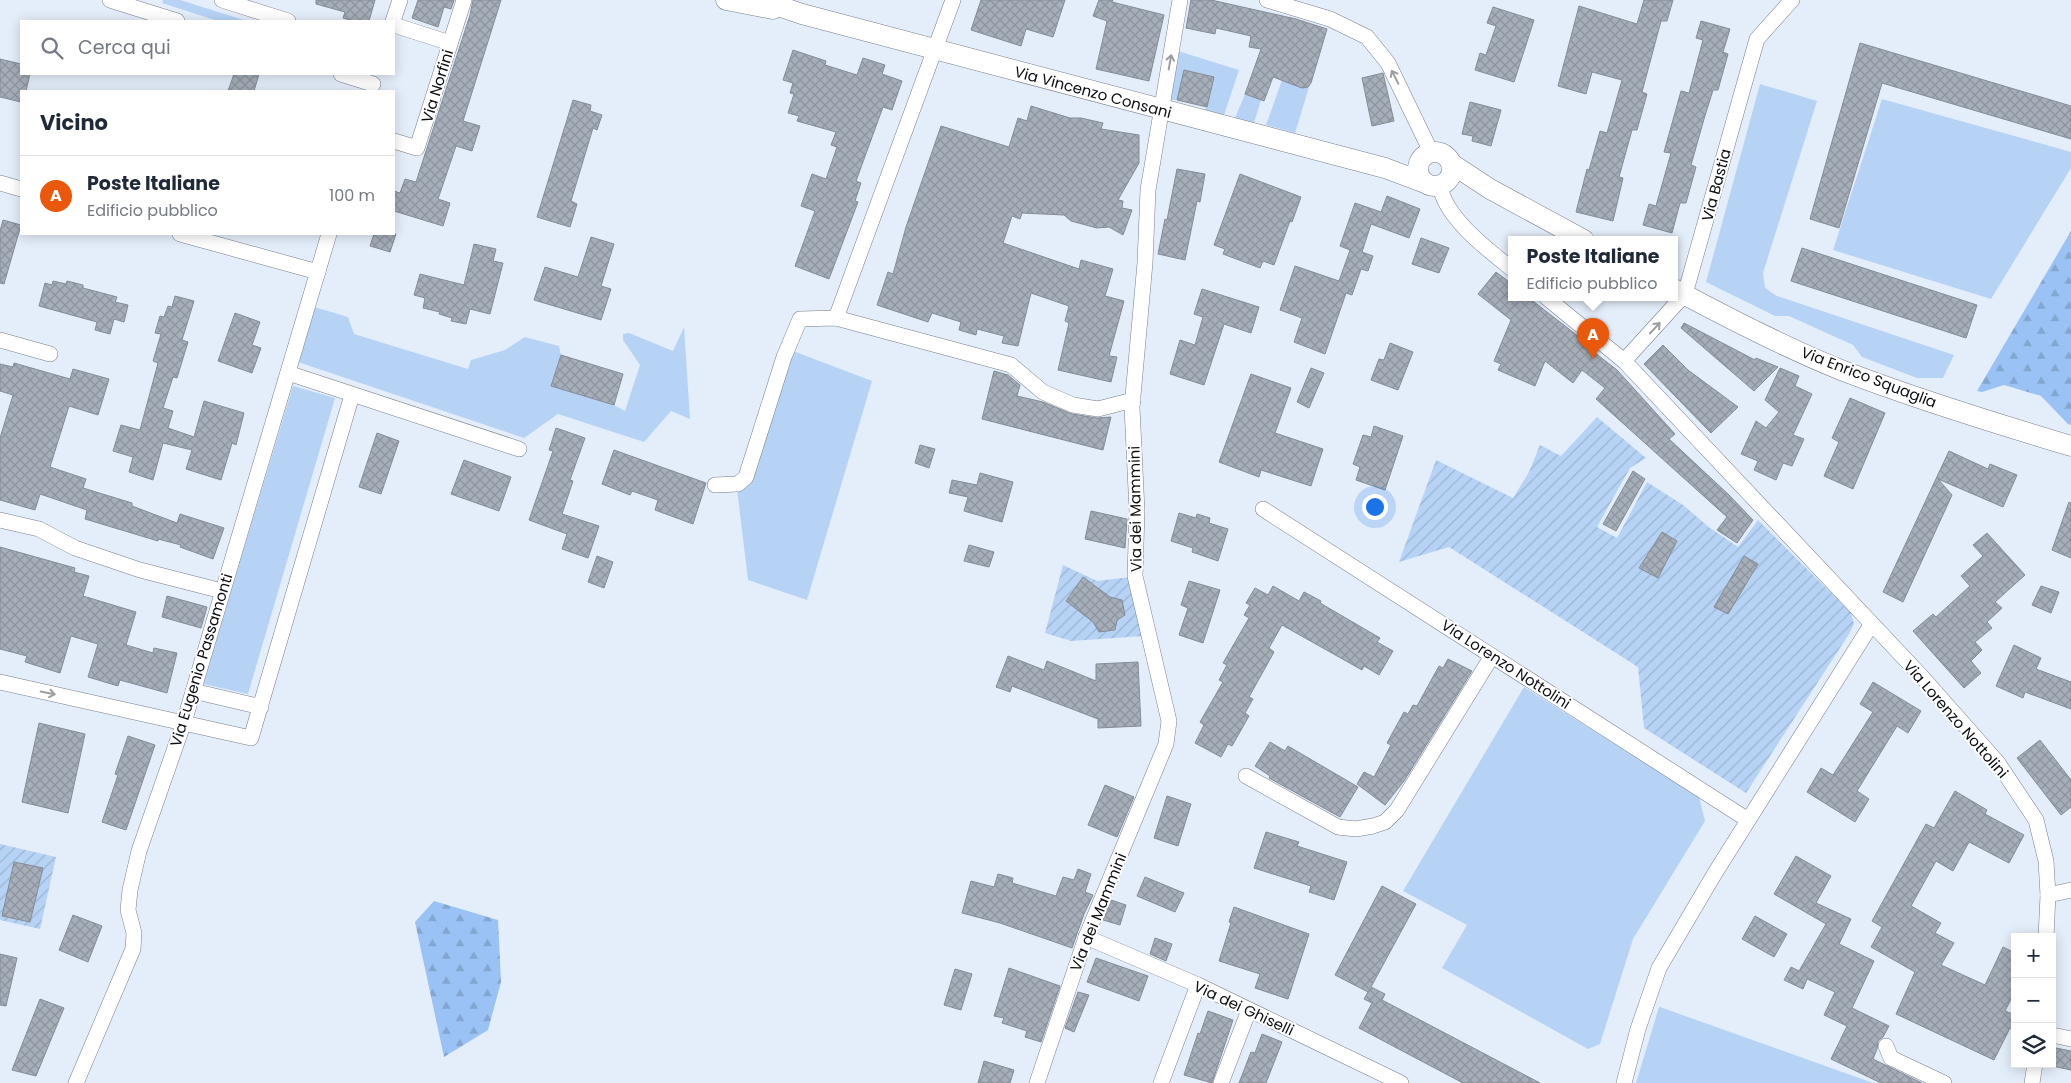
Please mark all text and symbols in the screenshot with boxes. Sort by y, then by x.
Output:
search box [20,20,395,75]
icon: search [38,34,66,62]
text: Cerca qui [78,34,171,61]
street label: Via Norfini [416,47,458,125]
one-way arrow [1165,54,1175,70]
street label: Via Vincenzo Consani [1012,61,1174,123]
one-way arrow [1390,70,1399,85]
text: Vicino [40,108,108,137]
street label: Via Bastia [1696,146,1736,224]
text: Poste Italiane [87,170,220,197]
text: A [50,184,62,207]
text: 100 m [329,184,375,207]
text: Edificio pubblico [87,199,218,222]
popup [1508,236,1678,301]
text: Poste Italiane [1527,243,1659,270]
text: Edificio pubblico [1527,272,1657,295]
pin: A [1577,318,1609,359]
one-way arrow [1649,322,1661,335]
street label: Via Enrico Squaglia [1798,341,1940,413]
street label: Via dei Mammini [1123,446,1147,572]
your location [1362,494,1388,520]
street label: Via Eugenio Passamonti [165,571,237,749]
street label: Via Lorenzo Nottolini [1437,614,1575,714]
street label: Via Lorenzo Nottolini [1899,655,2013,783]
one-way arrow [39,688,55,698]
street label: Via dei Mammini [1065,850,1131,974]
map controls [2011,933,2056,1068]
button: + [2011,933,2056,978]
street label: Via dei Ghiselli [1190,976,1298,1040]
button: − [2011,978,2056,1023]
button: layers [2011,1023,2056,1068]

